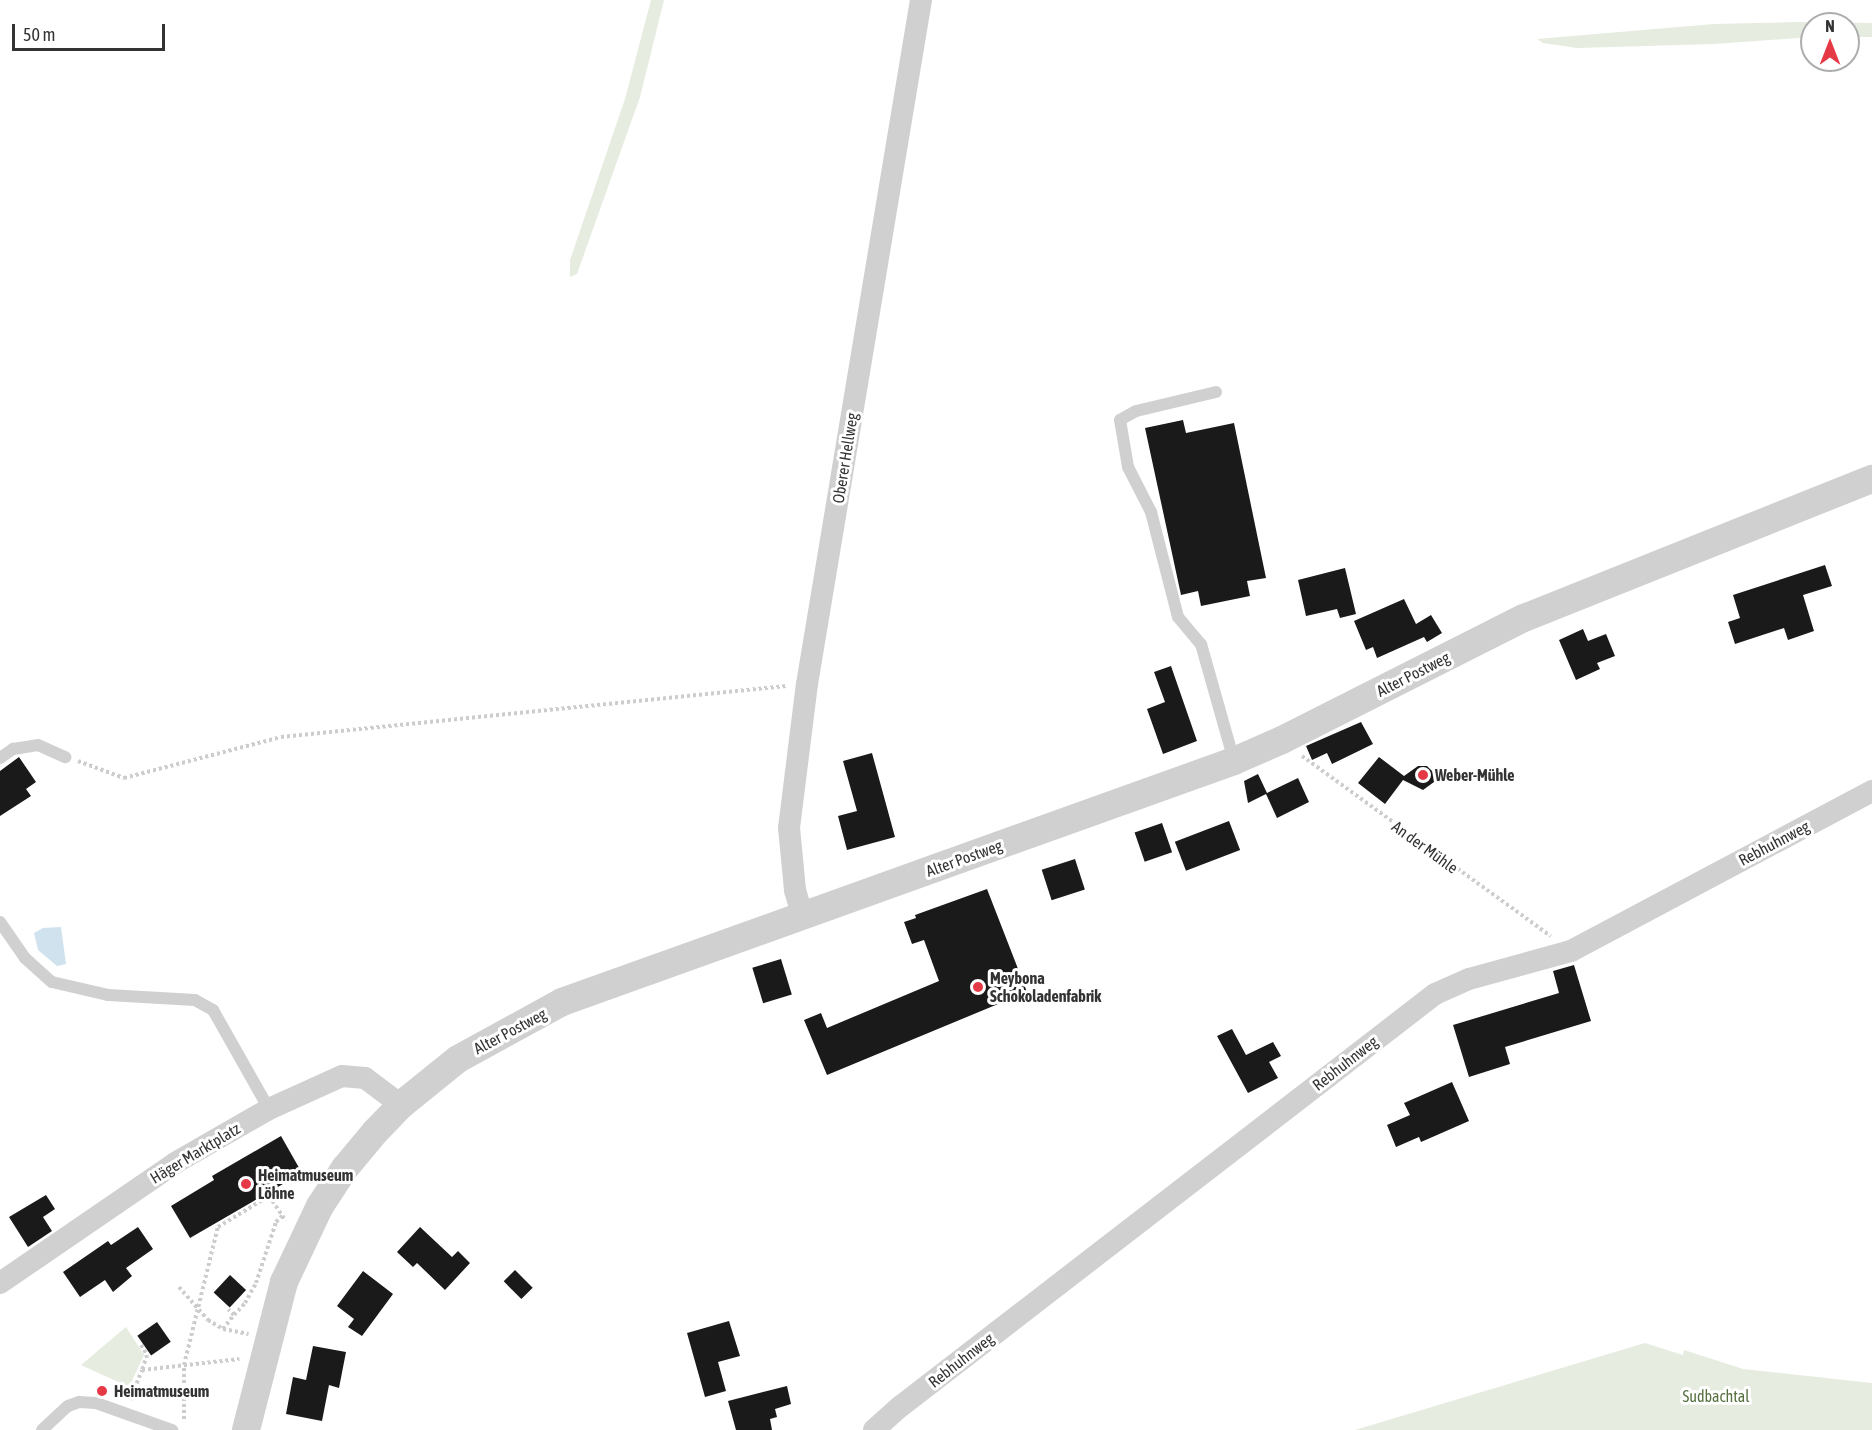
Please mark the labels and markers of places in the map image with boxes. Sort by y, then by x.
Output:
place label: Weber-Mühle [1435,765,1515,785]
marker: Weber-Mühle [1416,768,1430,782]
place label: Meybona Schokoladenfabrik [990,968,1101,1006]
marker: Meybona Schokoladenfabrik [971,980,985,994]
place label: Heimatmuseum Löhne [258,1165,353,1203]
marker: Heimatmuseum Löhne [239,1177,253,1191]
place label: Heimatmuseum [114,1381,209,1401]
marker: Heimatmuseum [95,1384,109,1398]

